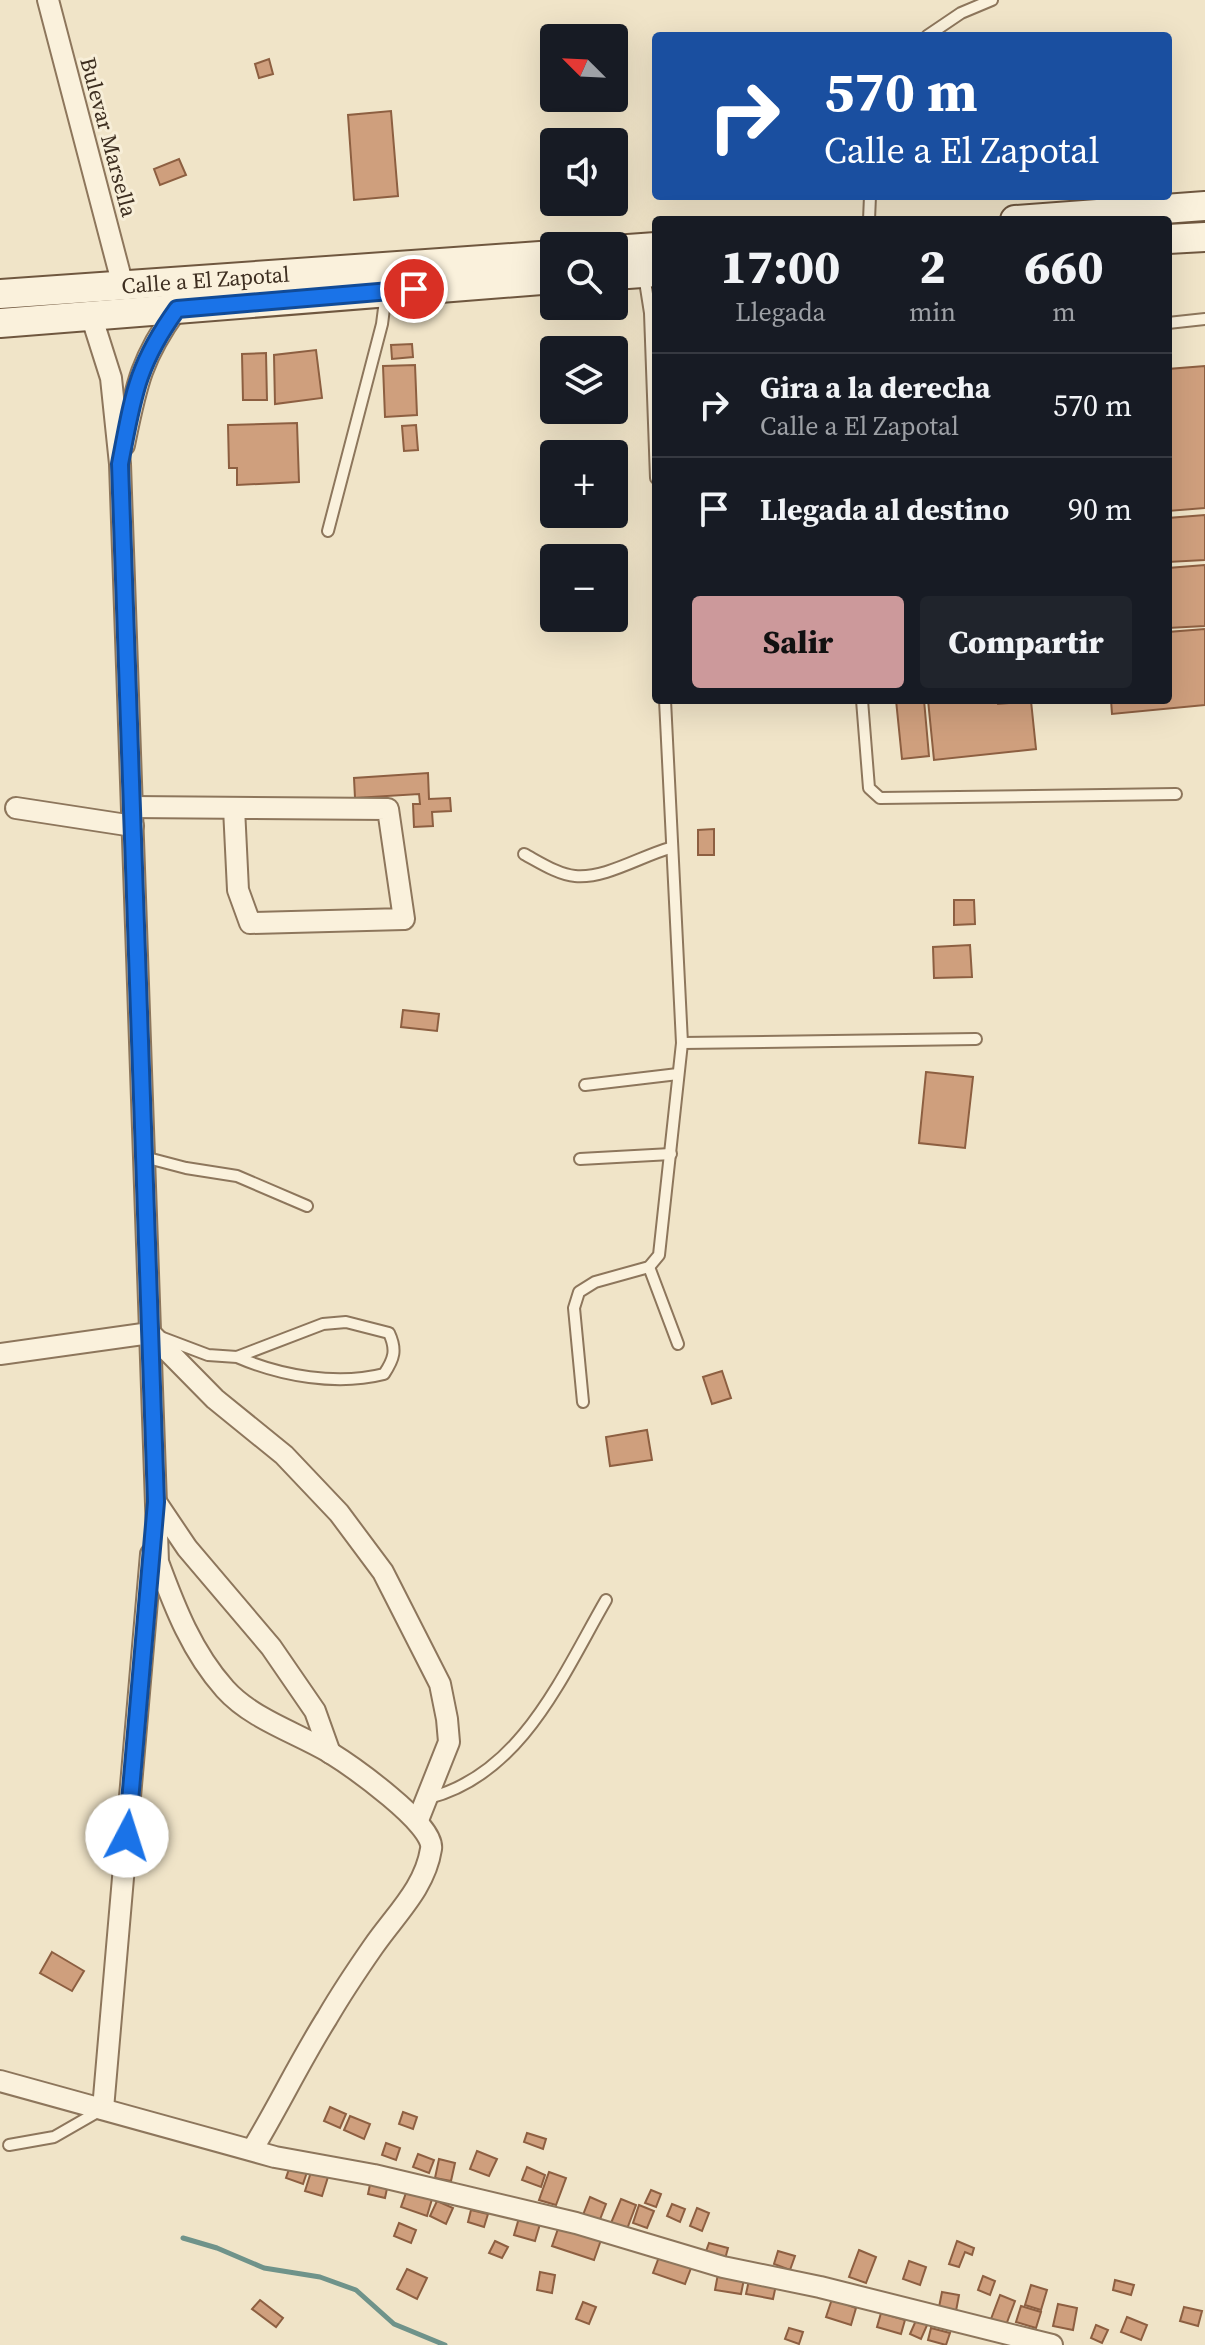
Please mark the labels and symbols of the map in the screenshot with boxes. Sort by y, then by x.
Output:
north arrow [540,24,628,112]
street label: Bulevar Marsella [73,54,145,221]
pin [380,255,448,323]
street label: Calle a El Zapotal [120,259,291,300]
position arrow [85,1794,169,1878]

